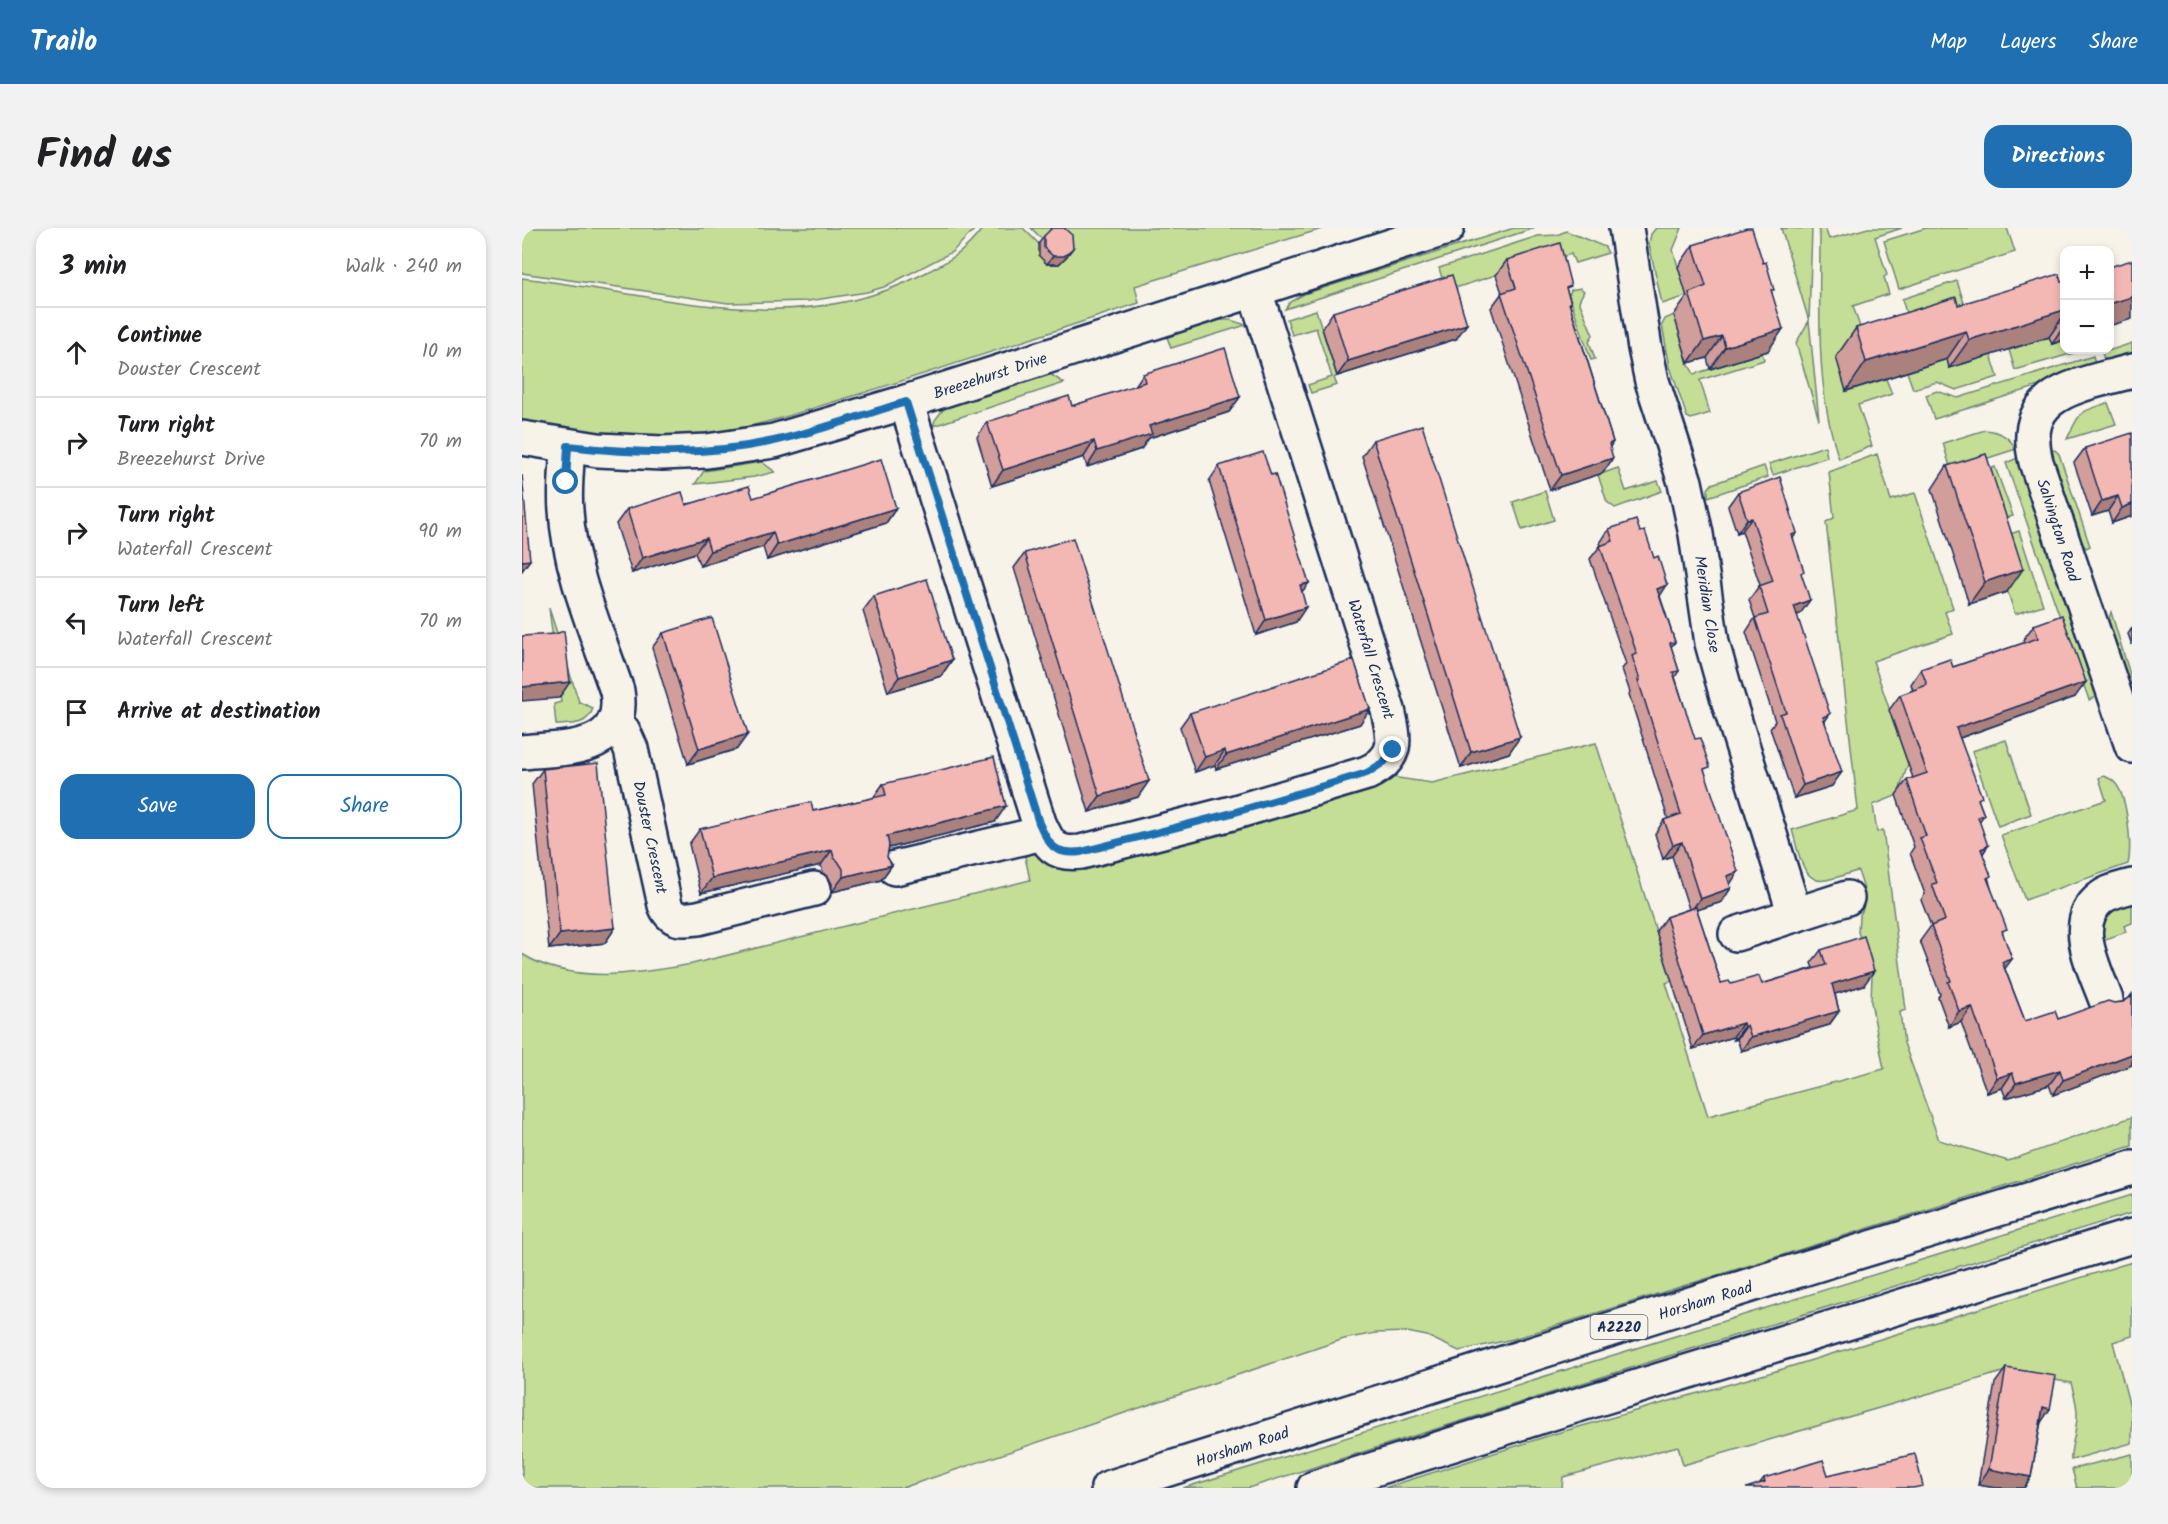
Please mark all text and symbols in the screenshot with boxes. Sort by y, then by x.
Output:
text: Trailo [30,20,97,65]
text: Map [1930,26,1967,59]
text: Layers [2000,26,2056,59]
text: Share [2089,26,2138,59]
text: Find us [36,123,172,190]
button: Directions [1984,125,2132,188]
text: 3 min [60,246,127,288]
map controls [2060,246,2114,354]
button: + [2060,246,2114,300]
text: Walk · 240 m [345,251,462,283]
button: − [2060,300,2114,354]
text: Continue [117,319,202,354]
icon: ahead [60,336,93,369]
text: 10 m [422,336,462,368]
street label: Breezehurst Drive [930,346,1051,407]
text: Douster Crescent [117,354,261,386]
text: Turn right [117,409,215,444]
icon: right [60,426,93,459]
text: 70 m [419,426,462,458]
text: Breezehurst Drive [117,444,265,476]
route start [552,468,578,494]
street label: Salvington Road [2029,476,2086,586]
text: Turn right [117,499,215,534]
icon: right [60,516,93,549]
text: 90 m [418,516,462,548]
text: Waterfall Crescent [117,534,273,566]
street label: Meridian Close [1687,554,1727,655]
text: Turn left [117,589,204,624]
street label: Waterfall Crescent [1340,596,1401,723]
icon: left [60,606,93,639]
text: 70 m [419,606,462,638]
text: Waterfall Crescent [117,624,273,656]
text: Arrive at destination [117,695,320,730]
icon: arrive [60,696,93,729]
route end [1379,736,1405,762]
button: Save [60,774,255,839]
button: Share [267,774,462,839]
street label: Douster Crescent [625,778,674,897]
street label: Horsham Road [1655,1275,1757,1328]
road number: A2220 [1590,1315,1648,1339]
street label: Horsham Road [1192,1420,1294,1474]

